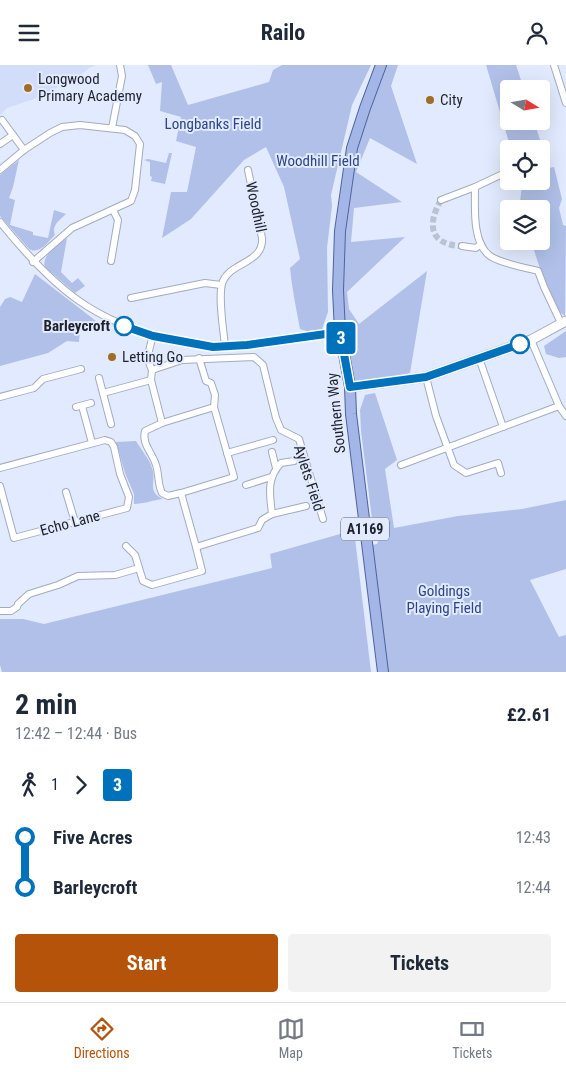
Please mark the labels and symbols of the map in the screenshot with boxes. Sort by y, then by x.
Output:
place label: Longwood Primary Academy [38,70,142,105]
north arrow [500,80,550,130]
marker: Longwood Primary Academy [22,82,34,94]
place label: City [440,91,463,109]
marker: City [424,94,436,106]
park label: Longbanks Field [165,115,261,133]
park label: Woodhill Field [276,152,360,170]
street label: Woodhill [242,180,270,234]
marker: Barleycroft [114,316,134,336]
place label: Barleycroft [44,317,110,335]
line badge: 3 [325,322,357,354]
unlabelled marker [510,334,530,354]
place label: Letting Go [122,348,183,366]
marker: Letting Go [106,351,118,363]
street label: Southern Way [323,372,349,454]
street label: Aylets Field [290,443,328,513]
street label: Echo Lane [38,506,102,540]
road number: A1169 [341,517,389,541]
park label: Goldings Playing Field [406,582,482,617]

